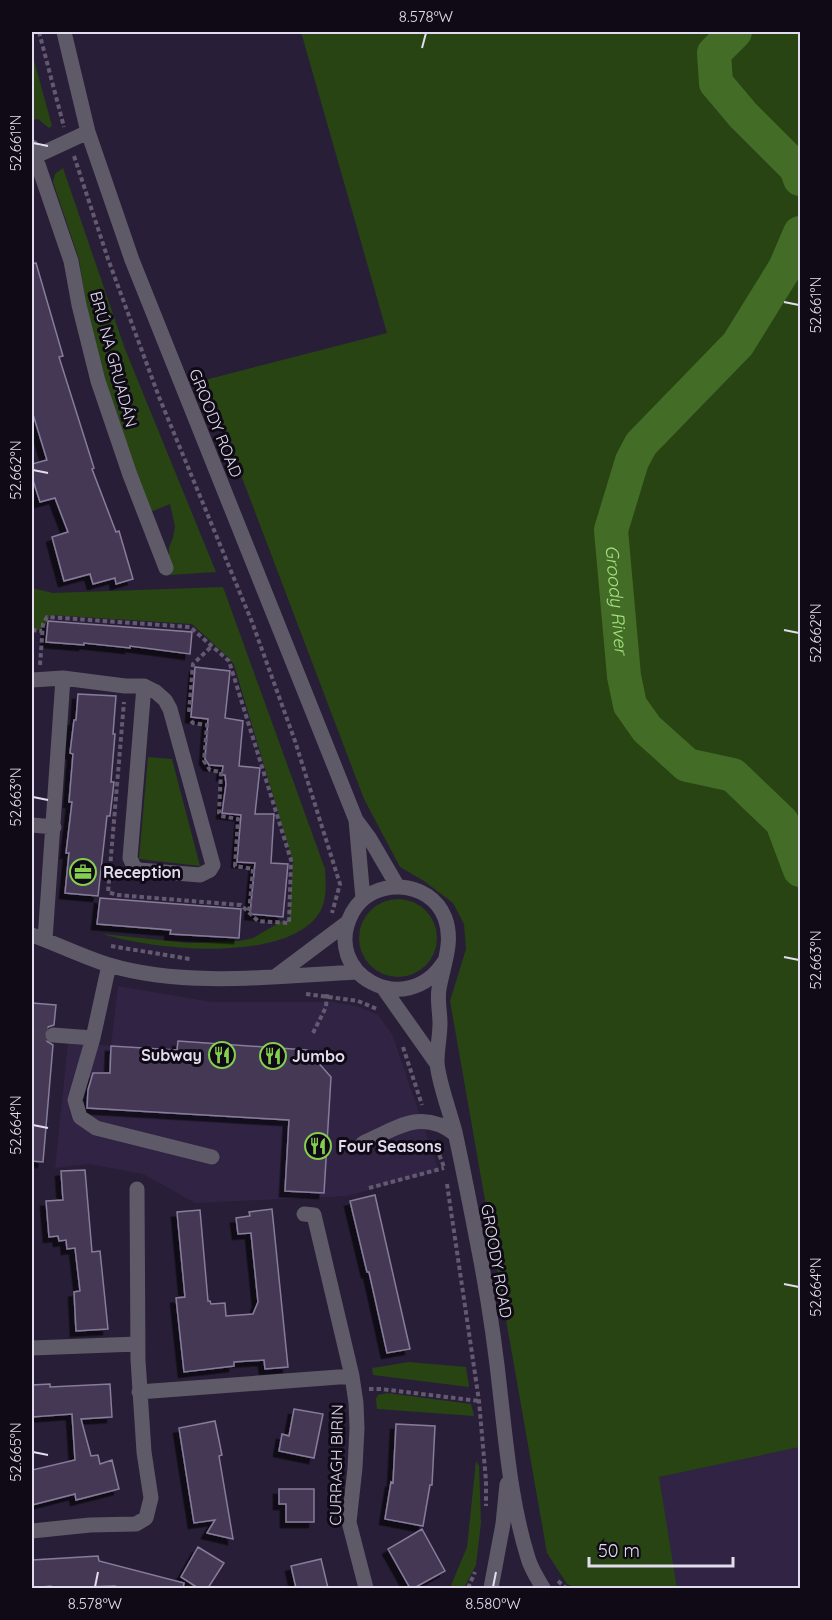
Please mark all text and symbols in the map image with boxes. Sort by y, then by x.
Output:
text: 8.578°W [399,7,454,26]
text: 52.661°N [6,115,25,171]
text: 52.661°N [806,277,825,333]
street label: BRÚ NA GRUADÁN [86,289,142,429]
street label: GROODY ROAD [185,366,247,480]
text: 52.662°N [6,440,25,500]
water label: Groody River [601,544,634,657]
text: 52.662°N [806,603,825,663]
text: 52.663°N [6,767,25,827]
office icon: Reception [68,857,98,887]
place label: Reception [103,862,181,882]
text: 52.663°N [806,930,825,990]
restaurant icon: Subway [207,1040,237,1070]
restaurant icon: Jumbo [258,1041,288,1071]
place label: Subway [141,1045,202,1065]
place label: Jumbo [292,1046,345,1066]
text: 52.664°N [6,1095,25,1155]
restaurant icon: Four Seasons [303,1131,333,1161]
place label: Four Seasons [338,1136,442,1156]
street label: GROODY ROAD [477,1203,517,1319]
text: 52.664°N [806,1257,825,1317]
street label: CURRAGH BIRIN [325,1404,347,1526]
text: 52.665°N [6,1422,25,1482]
scale bar [589,1530,733,1568]
text: 50 m [598,1539,640,1562]
text: 8.578°W [68,1594,123,1613]
text: 8.580°W [465,1594,521,1613]

